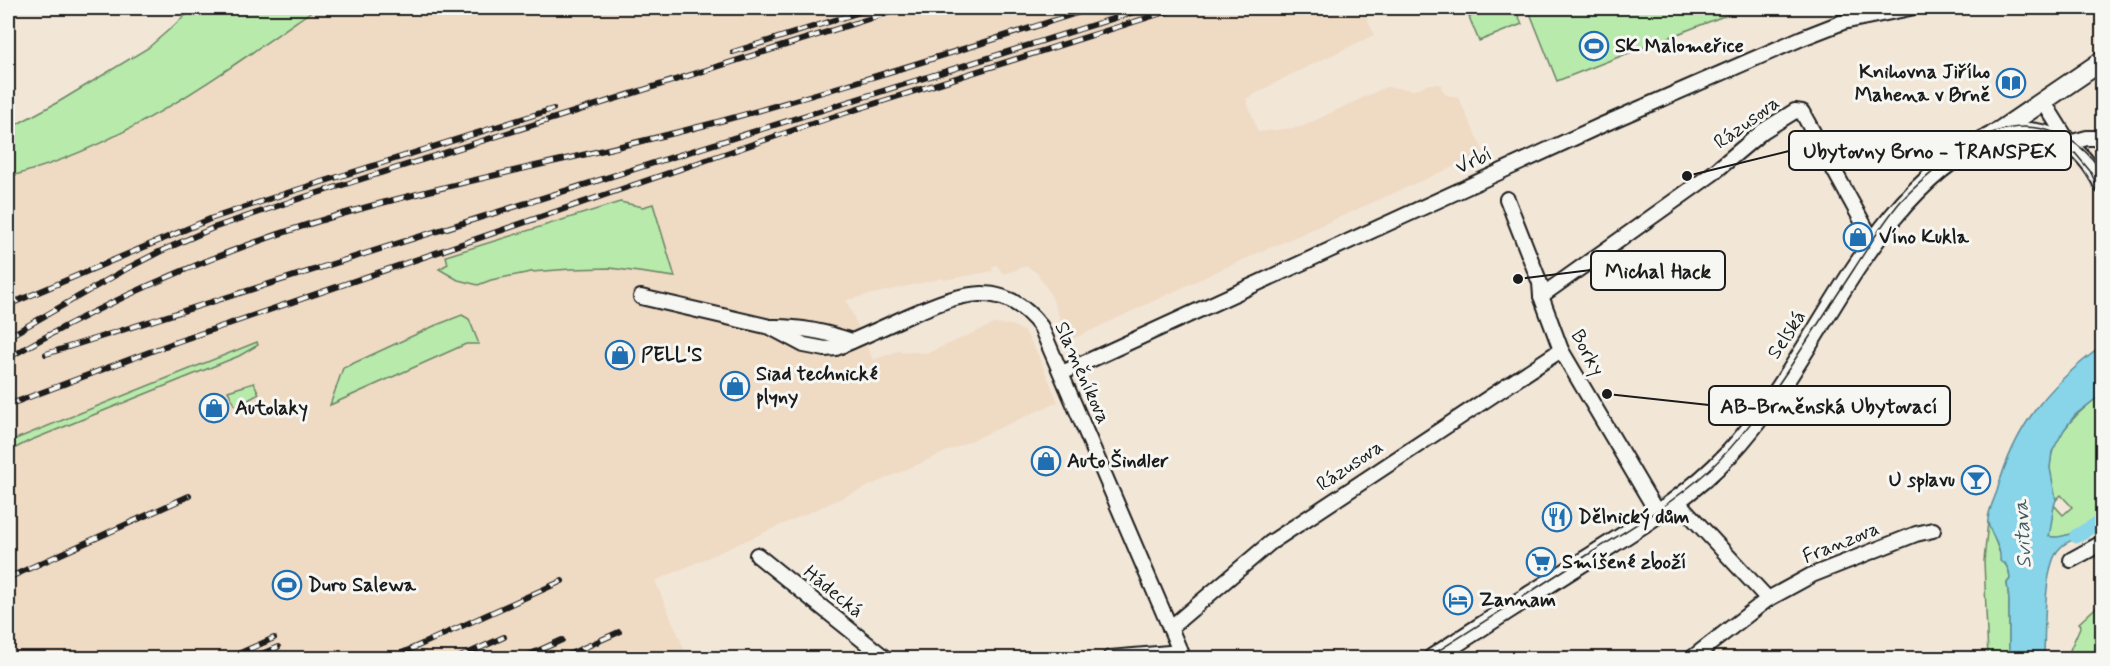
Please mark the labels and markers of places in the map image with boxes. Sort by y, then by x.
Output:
sports icon: SK Malomeřice [1578,30,1610,62]
place label: SK Malomeřice [1615,33,1744,60]
place label: Knihovna Jiřího Mahena v Brně [1855,59,1990,109]
library icon: Knihovna Jiřího Mahena v Brně [1995,67,2027,99]
callout: Ubytovny Brno - TRANSPEX [1789,131,2071,170]
shop icon: Víno Kukla [1842,221,1874,253]
place label: Víno Kukla [1879,224,1970,251]
callout: Michal Hack [1591,251,1725,290]
shop icon: PELL'S [604,339,636,371]
place label: PELL'S [641,342,702,369]
place label: Siad technické plyny [756,361,878,411]
shop icon: Siad technické plyny [719,370,751,402]
callout: AB-Brněnská Ubytovací [1709,386,1950,425]
shop icon: Autolaky [198,392,230,424]
place label: Autolaky [235,395,308,422]
shop icon: Auto Šindler [1030,445,1062,477]
place label: Auto Šindler [1067,448,1169,475]
bar icon: U splavu [1960,464,1992,496]
place label: U splavu [1889,467,1955,494]
restaurant icon: Dělnický dům [1541,501,1573,533]
place label: Dělnický dům [1578,504,1689,531]
supermarket icon: Smíšené zboží [1525,546,1557,578]
place label: Smíšené zboží [1562,549,1687,576]
sports icon: Duro Salewa [271,569,303,601]
place label: Duro Salewa [308,572,417,599]
hotel icon: Zannam [1442,584,1474,616]
place label: Zannam [1479,587,1556,614]

